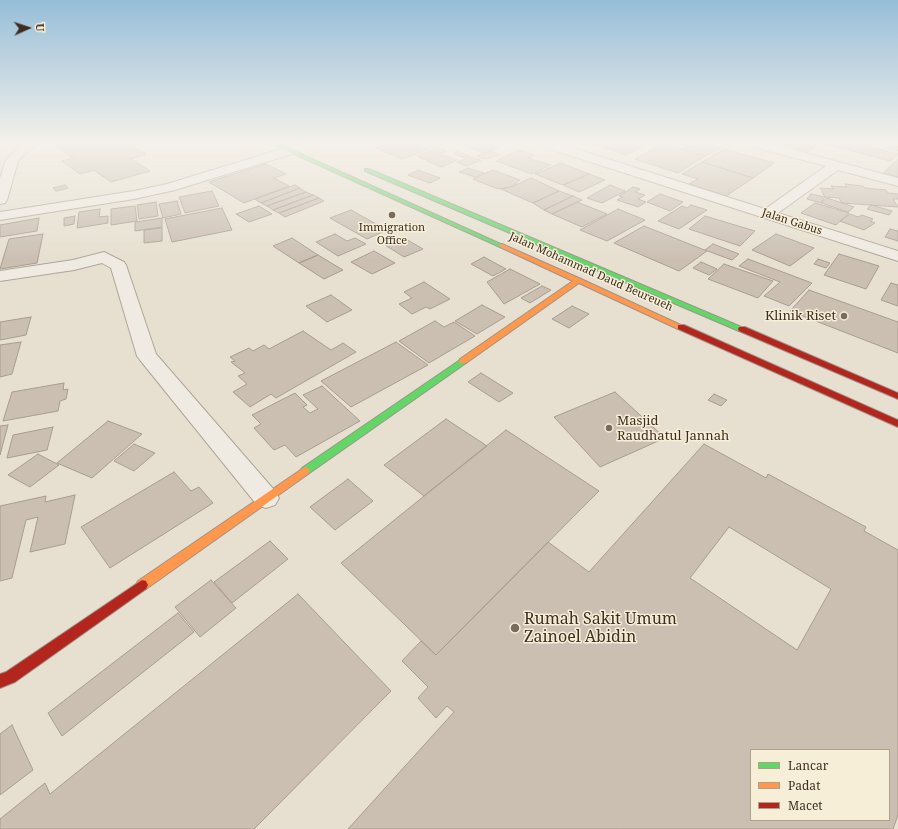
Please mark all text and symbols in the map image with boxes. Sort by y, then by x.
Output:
north arrow [8,8,48,48]
text: U [33,23,48,32]
street label: Jalan Gabus [760,206,824,238]
marker: Immigration Office [387,210,397,220]
place label: Immigration Office [359,221,425,247]
street label: Jalan Mohammad Daud Beureueh [507,230,675,314]
place label: Klinik Riset [765,308,836,324]
marker: Klinik Riset [839,311,849,321]
place label: Masjid Raudhatul Jannah [617,413,729,444]
marker: Masjid Raudhatul Jannah [604,423,614,433]
place label: Rumah Sakit Umum Zainoel Abidin [524,609,677,647]
marker: Rumah Sakit Umum Zainoel Abidin [509,622,521,634]
legend [750,749,890,821]
text: Lancar [788,757,828,774]
text: Padat [788,777,820,794]
text: Macet [788,797,823,814]

